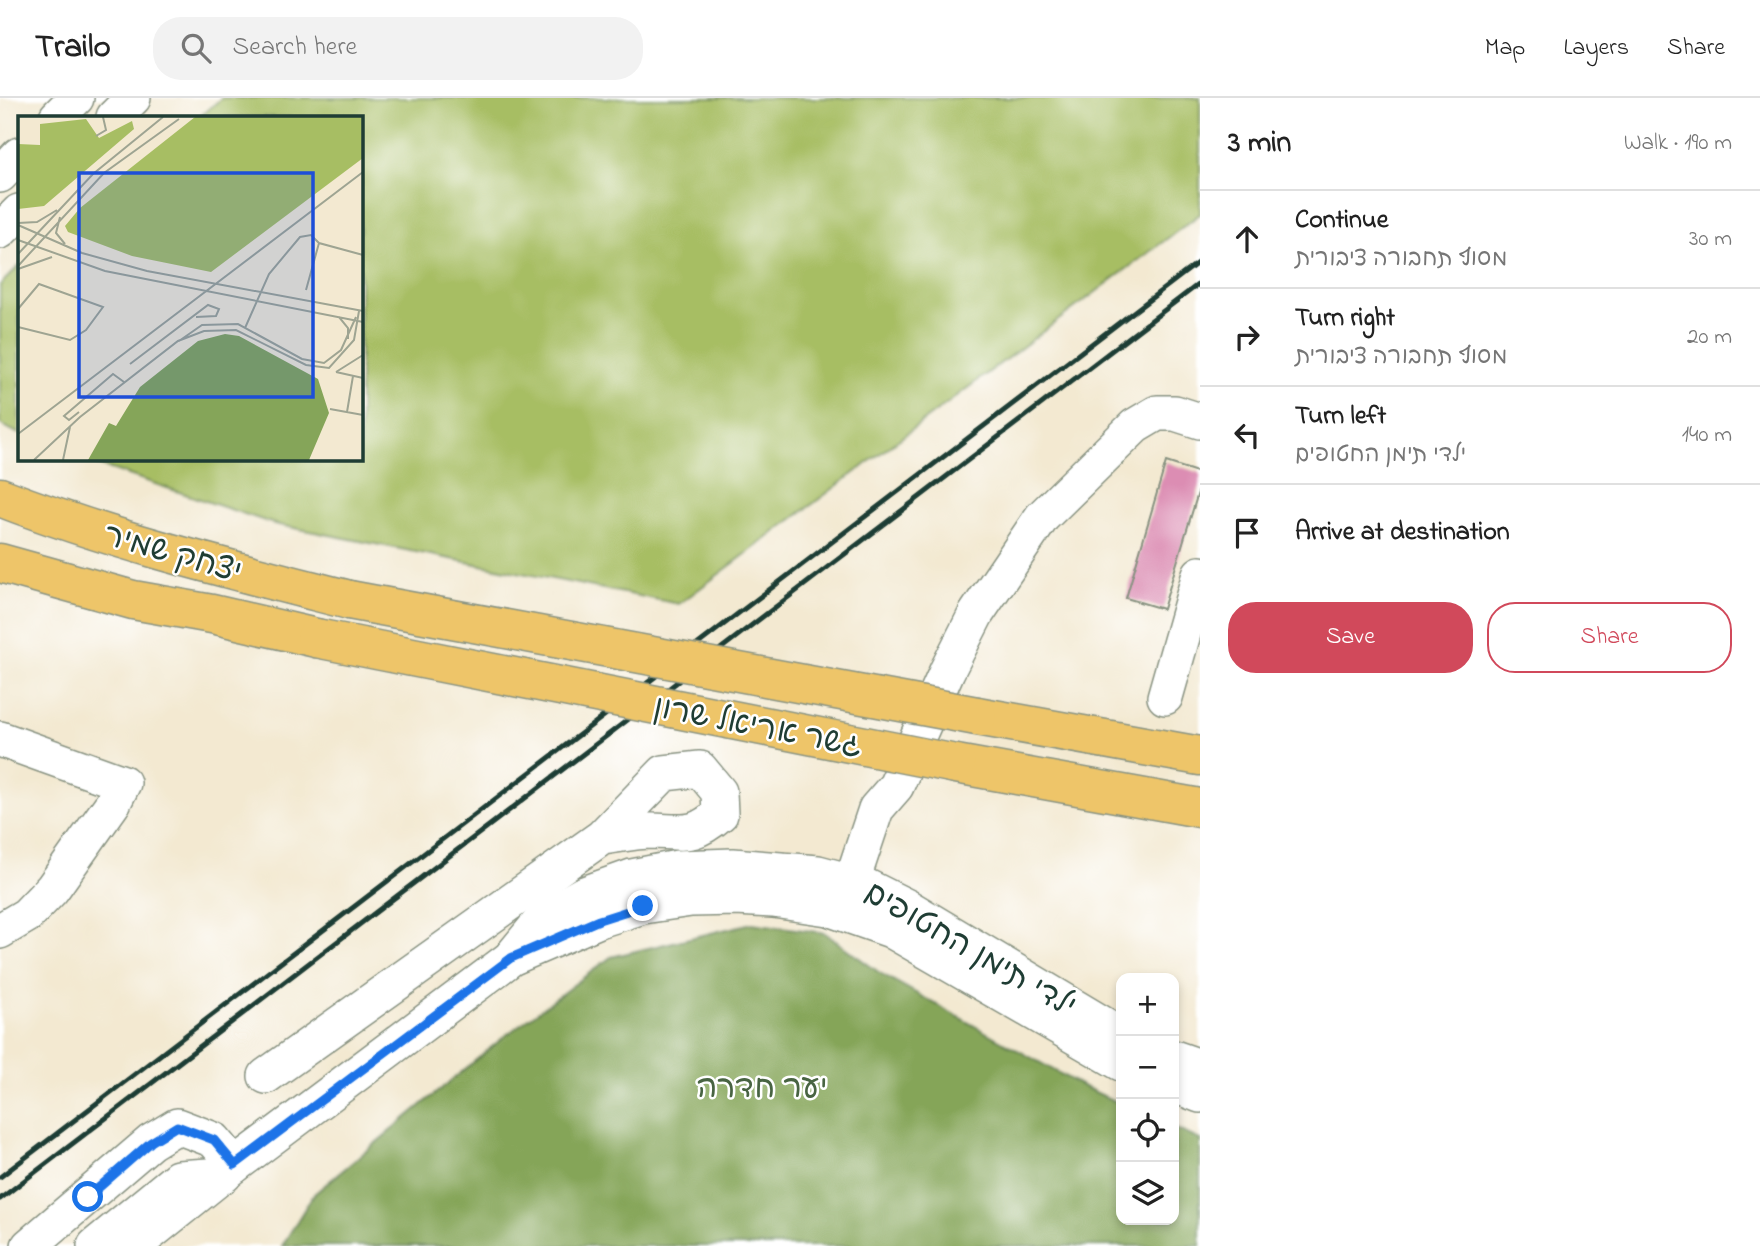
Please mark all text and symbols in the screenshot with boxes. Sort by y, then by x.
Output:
search box [153,17,643,80]
text: Trailo [35,24,111,72]
icon: search [177,29,215,67]
text: Search here [233,29,357,67]
text: Map [1485,31,1525,66]
text: Layers [1563,31,1629,66]
text: Share [1667,31,1725,66]
inset map [18,116,362,460]
text: 3 min [1228,122,1291,166]
text: Walk · 190 m [1624,127,1732,160]
text: Continue [1295,202,1388,240]
icon: ahead [1228,220,1266,258]
text: 30 m [1689,223,1732,256]
text: מסוף תחבורה ציבורית [1295,243,1508,276]
text: Turn right [1295,300,1395,338]
icon: right [1228,318,1266,356]
text: 20 m [1687,321,1732,354]
text: מסוף תחבורה ציבורית [1295,341,1508,374]
text: Turn left [1295,398,1386,436]
icon: left [1228,416,1266,454]
text: 140 m [1682,419,1732,452]
text: ילדי תימן החטופים [1295,439,1466,472]
street label: יצחק שמיר [97,513,247,597]
icon: arrive [1228,514,1266,552]
text: Arrive at destination [1295,514,1510,552]
button: Save [1228,602,1473,673]
button: Share [1487,602,1732,673]
street label: גשר אריאל שרון [649,685,865,772]
street label: ילדי תימן החטופים [854,871,1084,1031]
route end [627,890,658,921]
map controls [1116,973,1179,1225]
button: + [1116,973,1179,1036]
button: − [1116,1036,1179,1099]
park label: יער חדרה [696,1066,828,1113]
button: locate [1116,1099,1179,1162]
button: layers [1116,1162,1179,1225]
route start [72,1181,103,1212]

